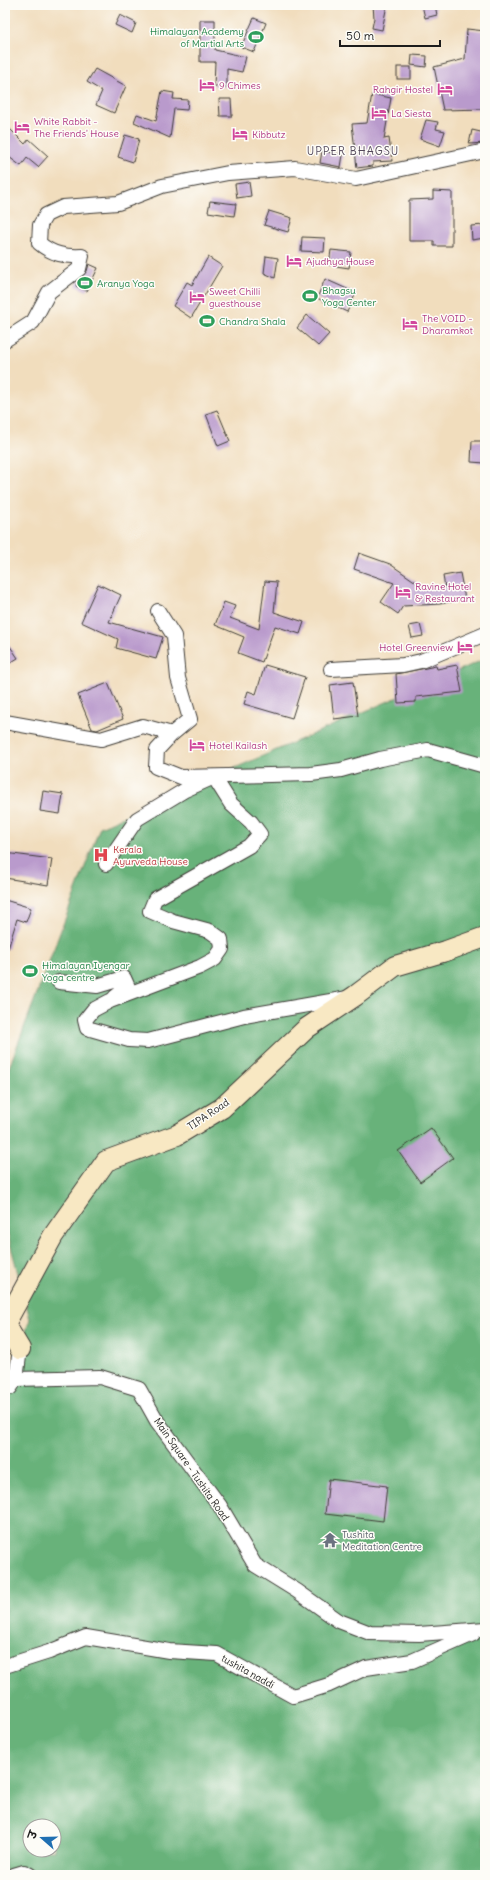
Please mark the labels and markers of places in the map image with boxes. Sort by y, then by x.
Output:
place label: Himalayan Academy of Martial Arts [150,25,244,50]
sports icon: Himalayan Academy of Martial Arts [247,28,265,46]
hotel icon: 9 Chimes [198,76,216,94]
place label: 9 Chimes [219,79,261,92]
hotel icon: Rahgir Hostel [436,80,454,98]
place label: Rahgir Hostel [373,83,433,96]
hotel icon: La Siesta [370,104,388,122]
place label: La Siesta [391,107,432,120]
place label: White Rabbit - The Friends' House [34,115,119,140]
hotel icon: White Rabbit - The Friends' House [13,118,31,136]
hotel icon: Kibbutz [231,125,249,143]
place label: Kibbutz [252,128,286,141]
hotel icon: Ajudhya House [285,252,303,270]
place label: Ajudhya House [306,255,374,268]
sports icon: Aranya Yoga [76,274,94,292]
place label: Aranya Yoga [97,277,155,290]
place label: Bhagsu Yoga Center [322,284,376,309]
place label: Sweet Chilli guesthouse [209,285,261,310]
sports icon: Bhagsu Yoga Center [301,287,319,305]
hotel icon: Sweet Chilli guesthouse [188,288,206,306]
sports icon: Chandra Shala [198,312,216,330]
place label: The VOID - Dharamkot [422,312,474,337]
place label: Chandra Shala [219,315,286,328]
hotel icon: The VOID - Dharamkot [401,315,419,333]
place label: Ravine Hotel & Restaurant [415,580,475,605]
hotel icon: Ravine Hotel & Restaurant [394,583,412,601]
hotel icon: Hotel Greenview [456,638,474,656]
place label: Hotel Greenview [379,641,453,654]
hotel icon: Hotel Kailash [188,736,206,754]
place label: Hotel Kailash [209,739,268,752]
place label: Kerala Ayurveda House [113,843,188,868]
hospital icon: Kerala Ayurveda House [92,846,110,864]
place label: Himalayan Iyengar Yoga centre [42,959,130,984]
sports icon: Himalayan Iyengar Yoga centre [21,962,39,980]
place label: Tushita Meditation Centre [342,1528,422,1553]
temple icon: Tushita Meditation Centre [321,1531,339,1549]

